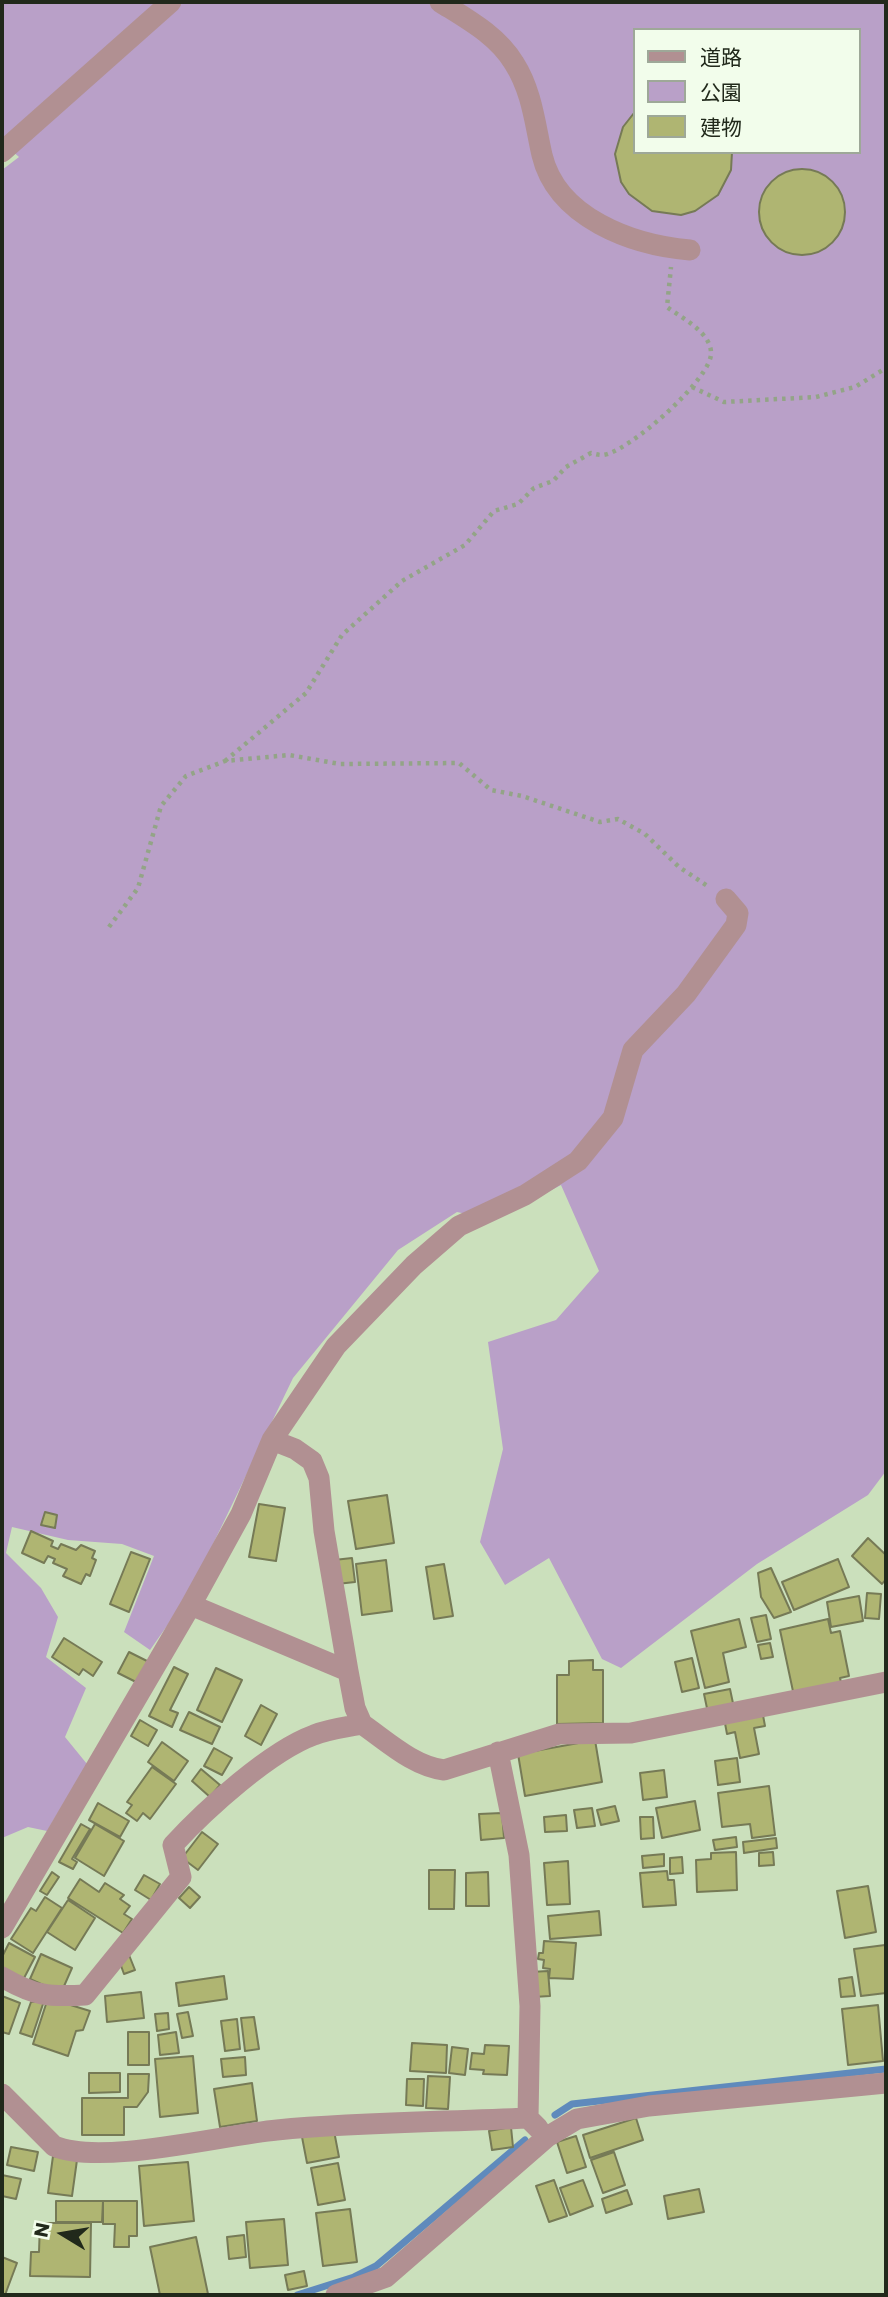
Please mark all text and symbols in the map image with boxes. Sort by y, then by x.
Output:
legend [632,28,860,154]
text: 道路 [700,43,742,72]
text: 公園 [700,78,742,107]
text: 建物 [700,113,742,142]
north arrow [28,2199,98,2269]
text: N [27,2220,57,2239]

